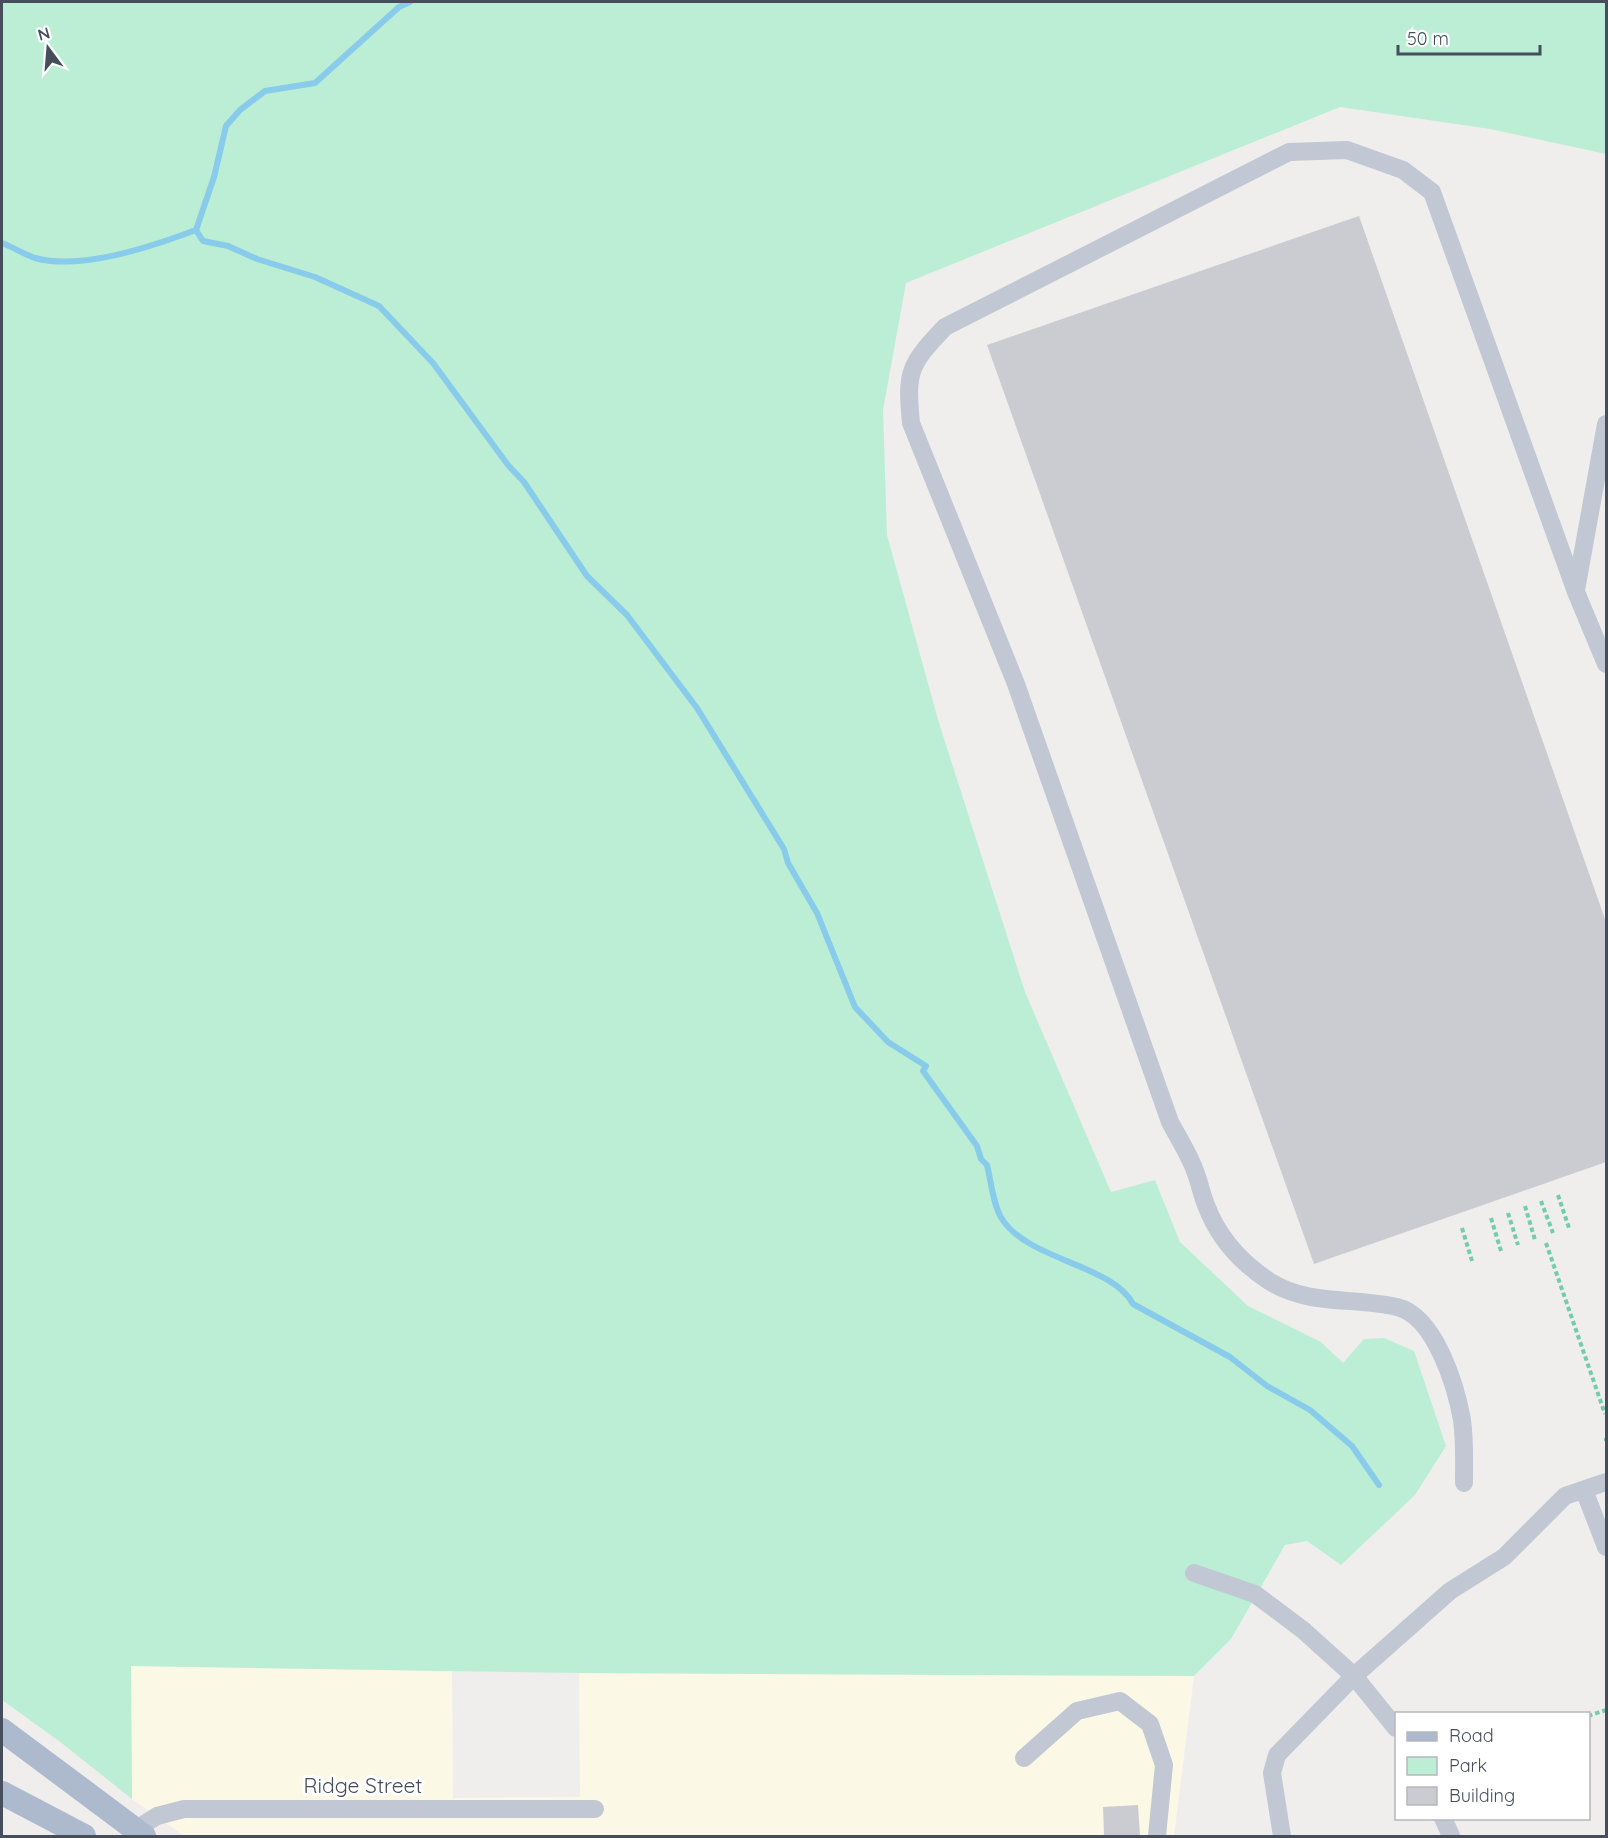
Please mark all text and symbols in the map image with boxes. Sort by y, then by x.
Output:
north arrow [18,18,78,78]
scale bar [1398,18,1540,56]
text: N [35,22,52,45]
text: 50 m [1407,27,1449,50]
legend [1395,1712,1590,1820]
text: Road [1449,1724,1494,1747]
text: Park [1449,1754,1487,1777]
street label: Ridge Street [304,1772,422,1798]
text: Building [1449,1784,1515,1807]

